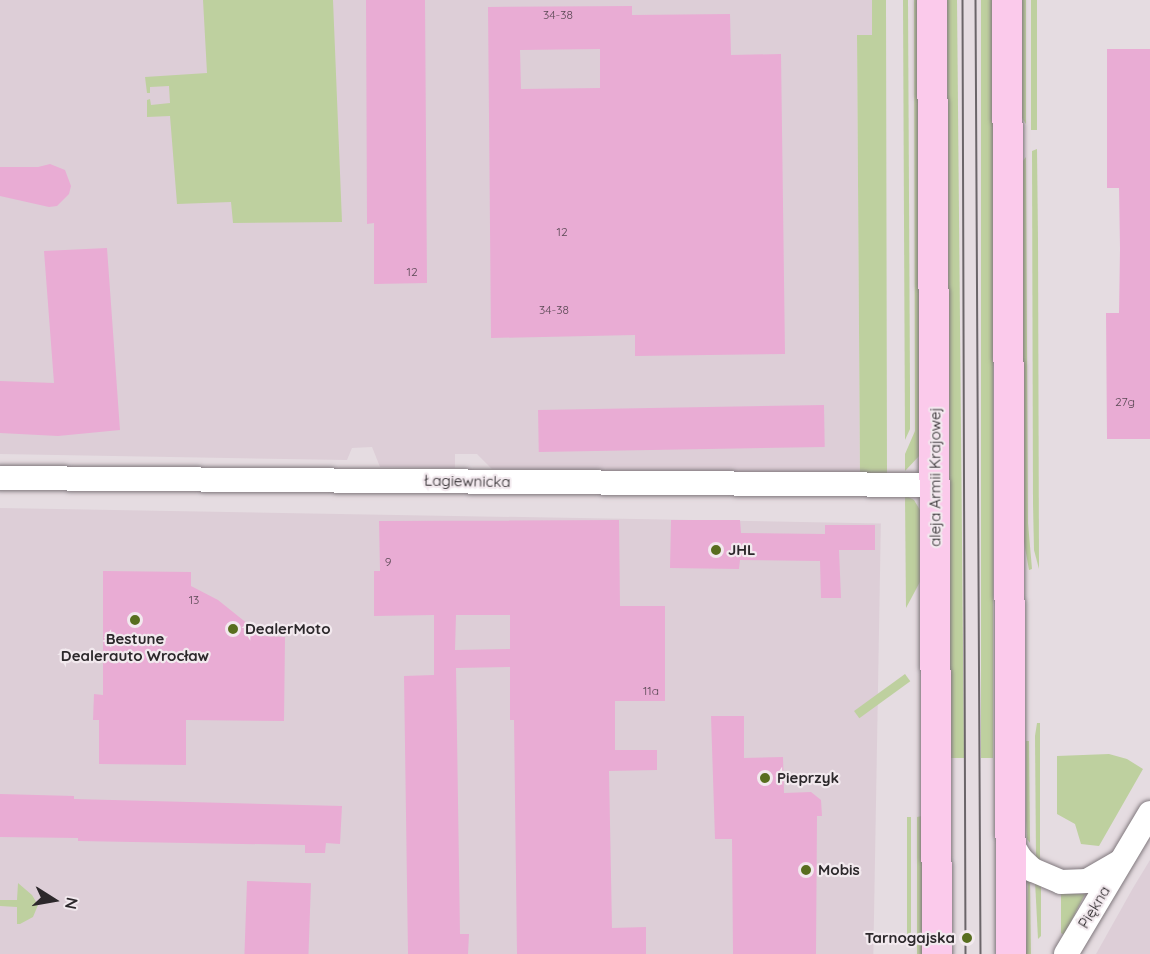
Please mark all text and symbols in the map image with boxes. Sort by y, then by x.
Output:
house number: 34-38 [543,8,573,22]
house number: 12 [556,225,568,239]
house number: 12 [406,265,418,279]
house number: 34-38 [539,303,569,317]
house number: 27g [1115,395,1135,409]
street label: aleja Armii Krajowej [926,407,944,547]
street label: Łagiewnicka [423,471,511,491]
place label: JHL [728,541,755,559]
marker: JHL [709,543,723,557]
house number: 9 [385,555,391,569]
house number: 13 [189,593,199,607]
marker: Bestune Dealerauto Wrocław [128,613,142,627]
place label: DealerMoto [245,620,330,638]
marker: DealerMoto [226,622,240,636]
place label: Bestune Dealerauto Wrocław [61,629,209,664]
house number: 11a [643,684,659,698]
place label: Pieprzyk [777,769,839,787]
marker: Pieprzyk [758,771,772,785]
place label: Mobis [818,861,860,879]
marker: Mobis [799,863,813,877]
north arrow [24,870,84,930]
street label: Piękna [1074,882,1114,932]
text: N [61,896,83,911]
place label: Tarnogajska [865,929,955,947]
marker: Tarnogajska [960,931,974,945]

